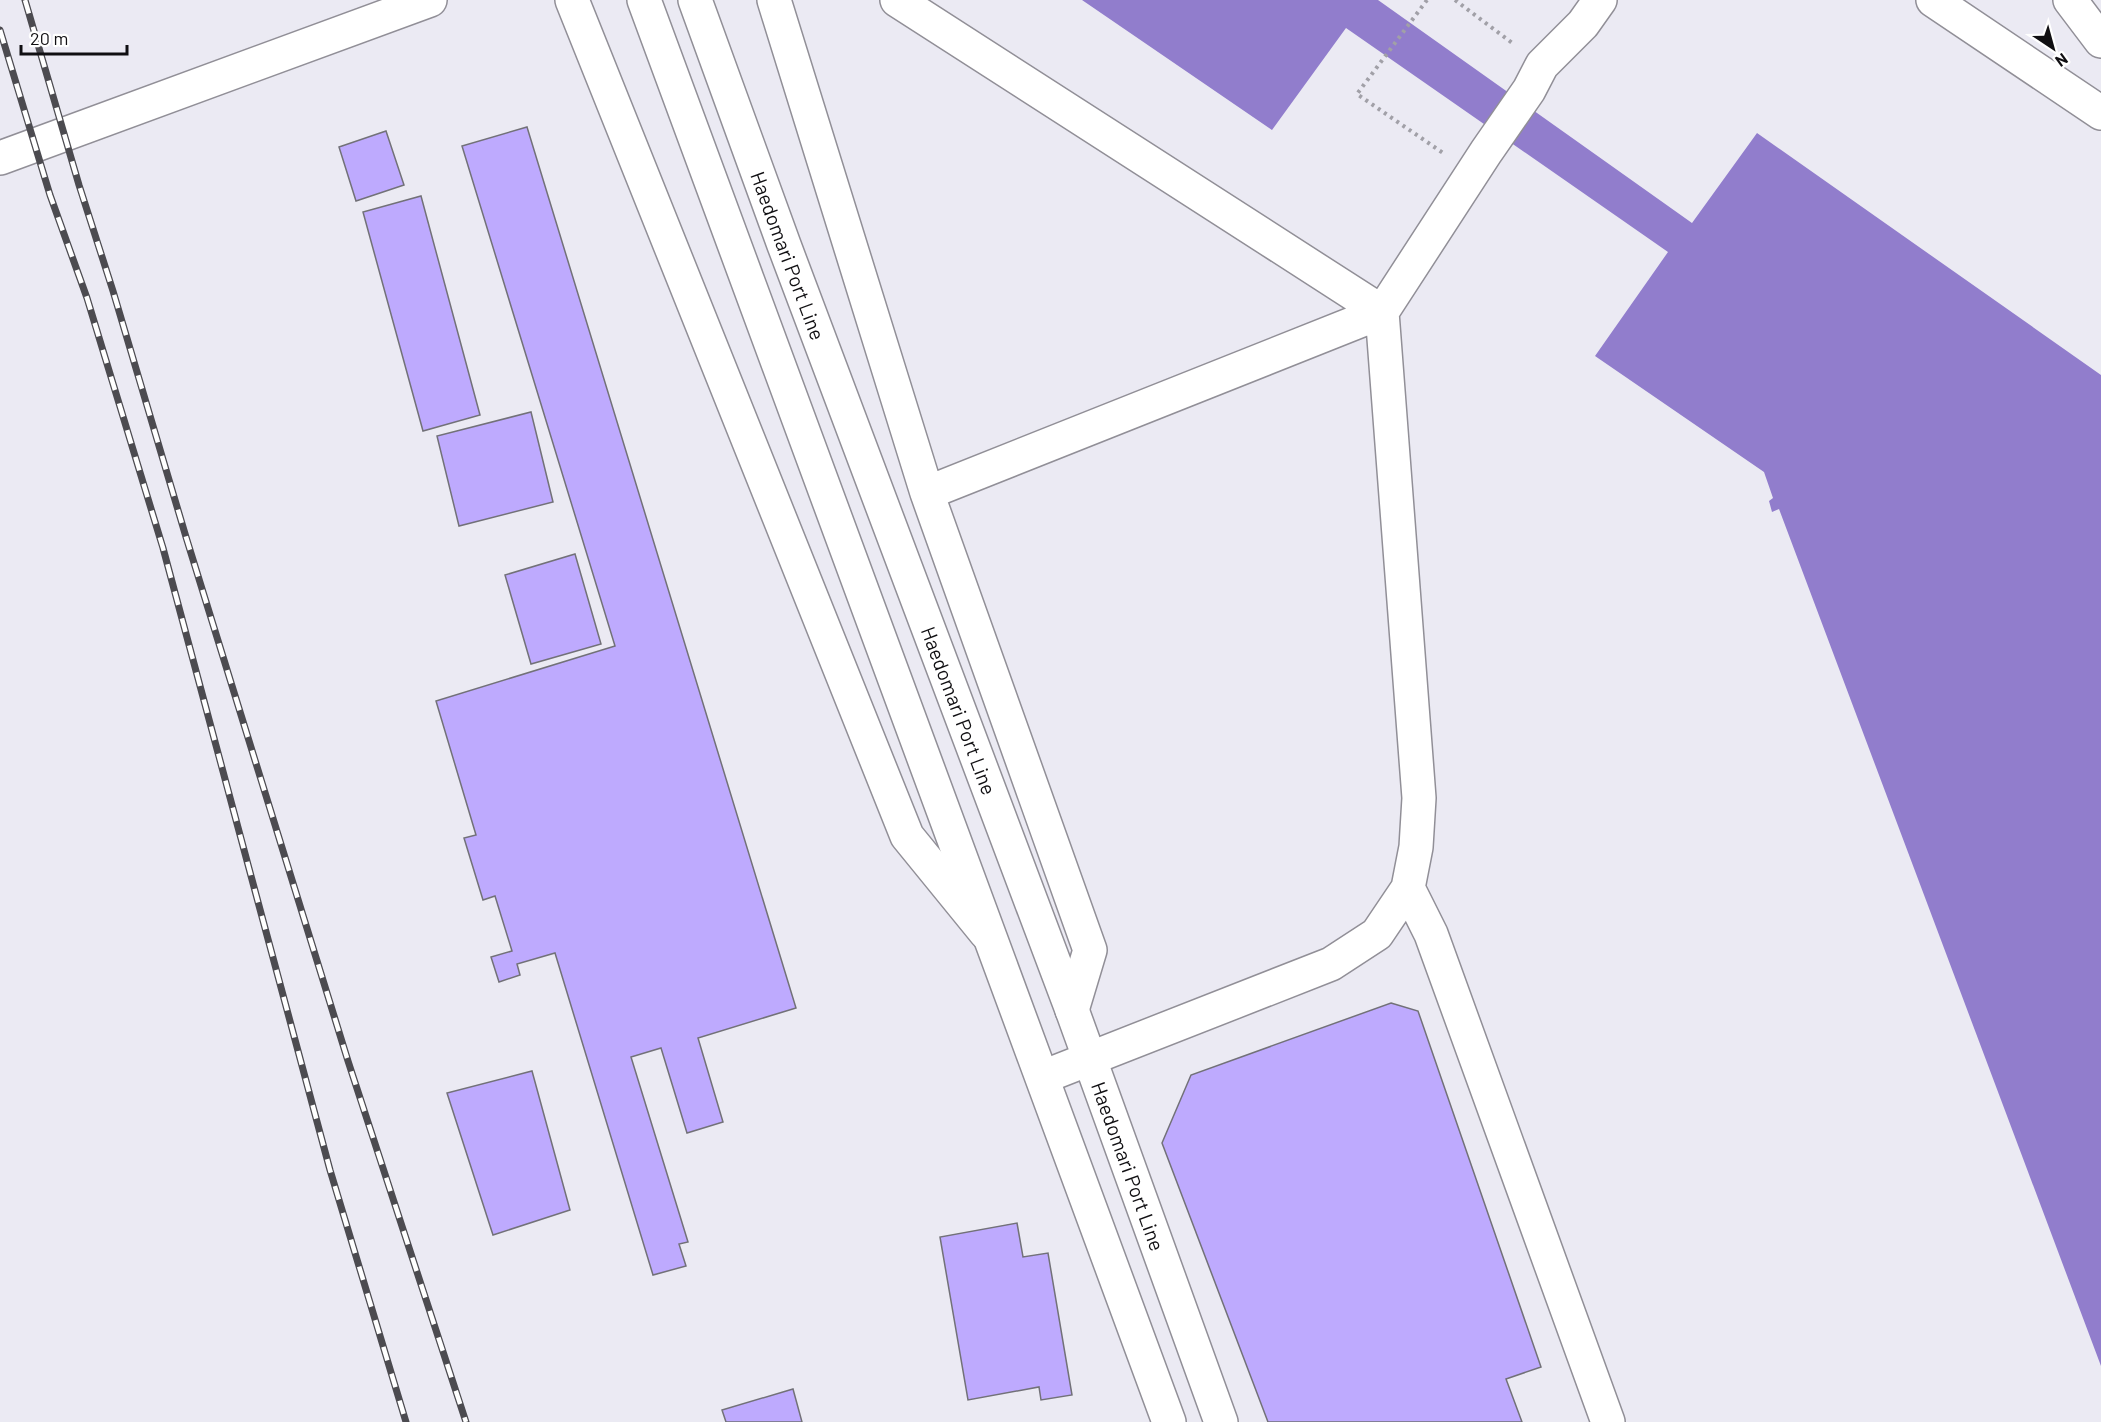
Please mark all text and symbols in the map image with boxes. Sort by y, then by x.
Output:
scale bar [21,18,128,56]
north arrow [2023,18,2083,78]
text: 20 m [30,27,68,49]
text: N [2052,50,2072,71]
street label: Haedomari Port Line [746,168,831,343]
street label: Haedomari Port Line [917,623,1002,798]
street label: Haedomari Port Line [1087,1078,1170,1254]

